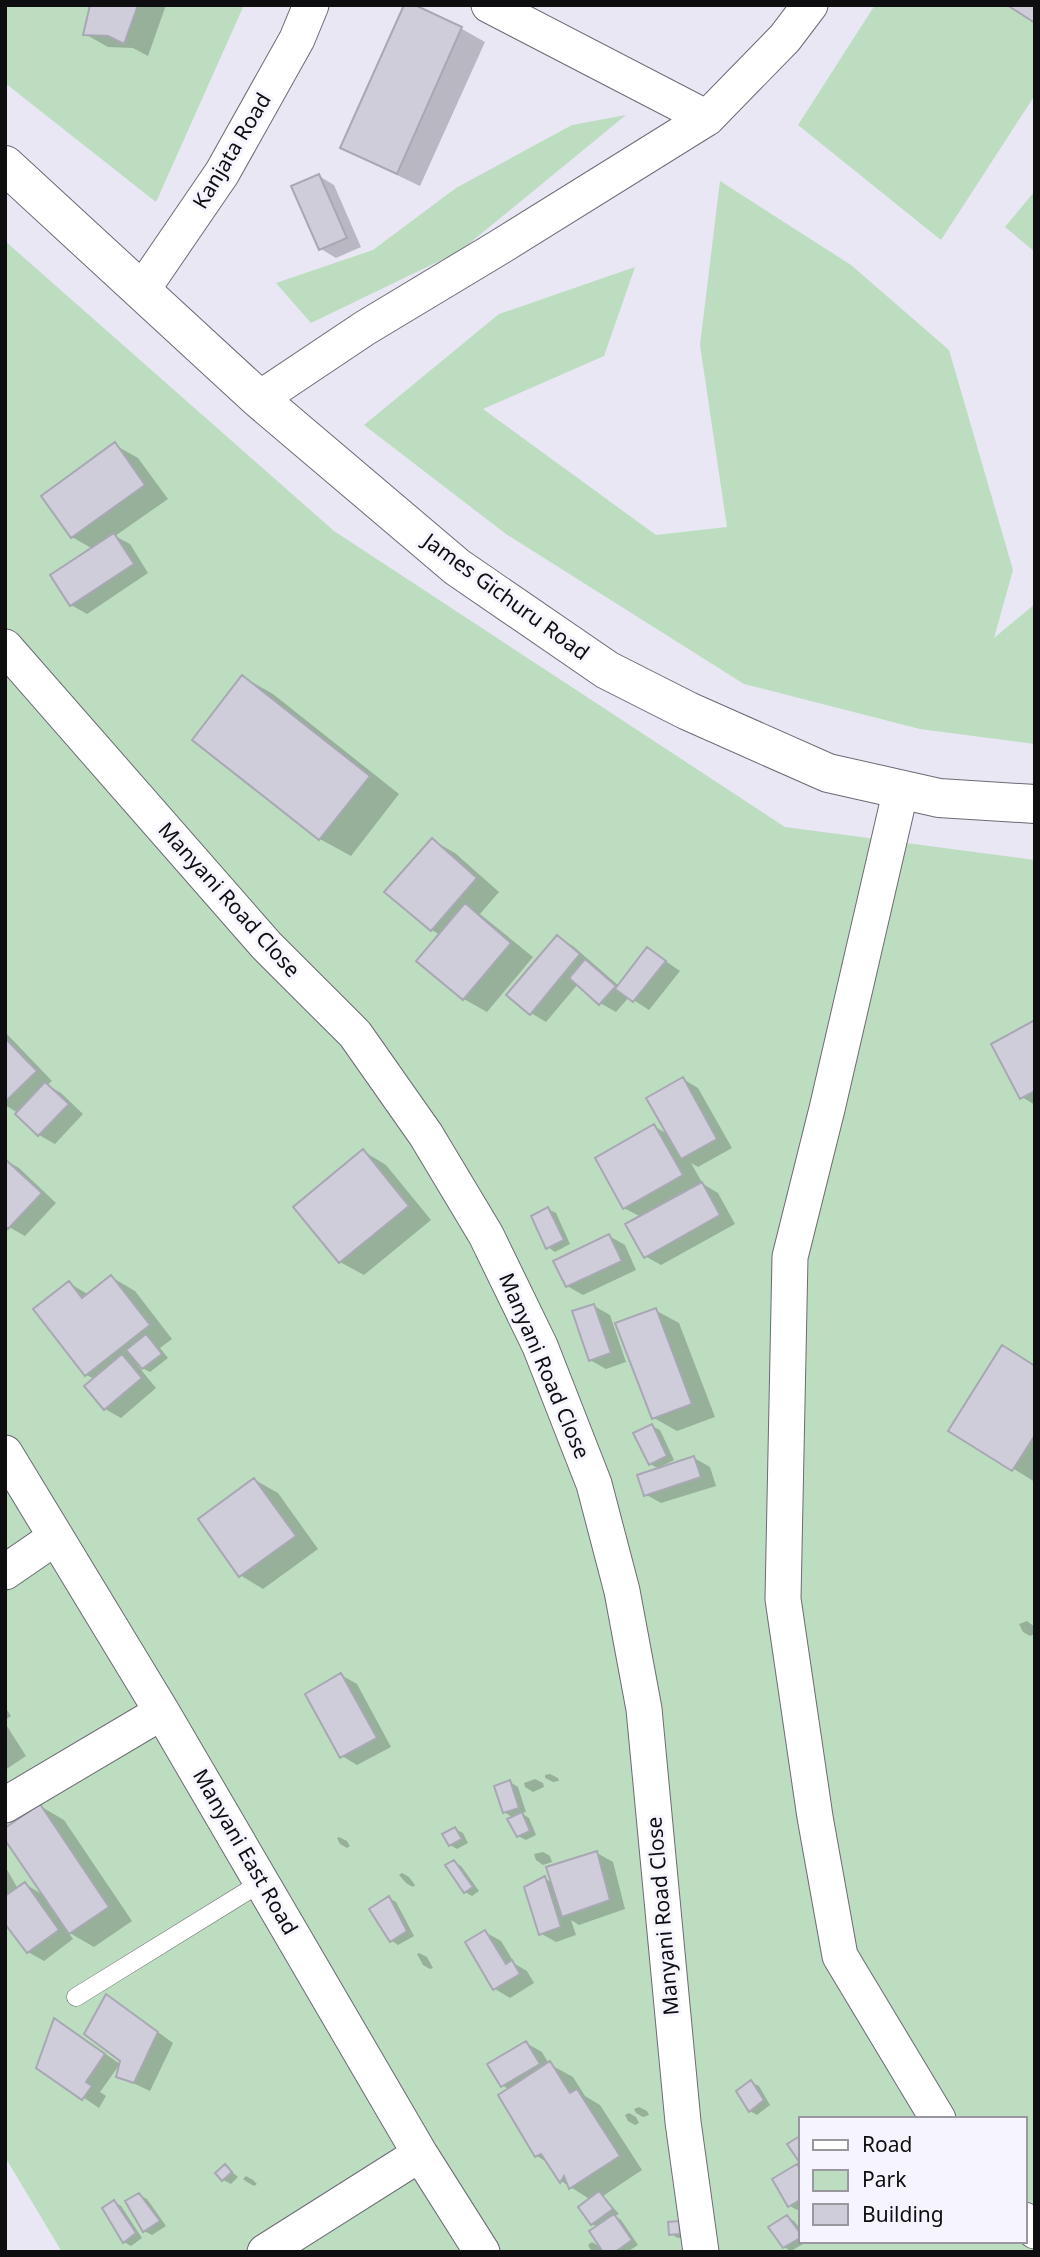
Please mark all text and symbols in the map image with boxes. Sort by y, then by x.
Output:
street label: Kanjata Road [186,87,277,214]
street label: James Gichuru Road [416,525,595,666]
street label: Manyani Road Close [153,816,307,983]
street label: Manyani Road Close [493,1268,597,1463]
street label: Manyani East Road [187,1763,305,1940]
street label: Manyani Road Close [639,1816,685,2017]
legend [799,2117,1026,2243]
text: Road [862,2130,912,2158]
text: Park [862,2165,907,2193]
text: Building [862,2200,944,2228]

